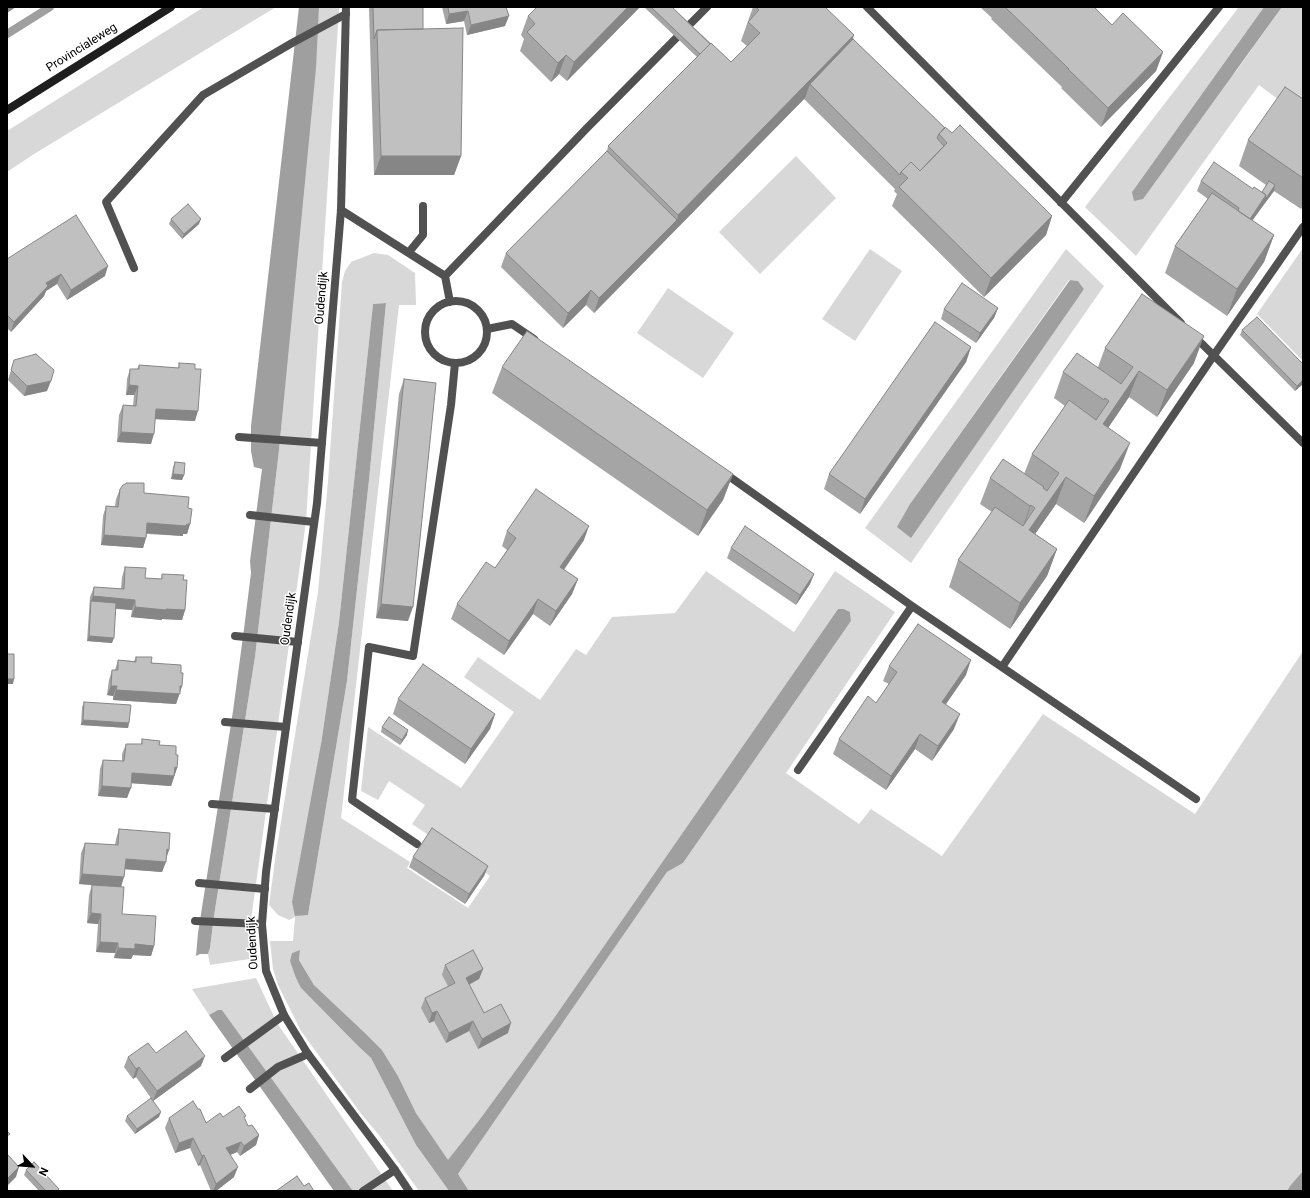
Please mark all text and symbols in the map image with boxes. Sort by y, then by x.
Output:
street label: Provincialeweg [44,20,120,76]
street label: Oudendijk [313,271,331,325]
street label: Oudendijk [278,592,300,646]
street label: Oudendijk [244,916,262,970]
north arrow [12,1146,52,1186]
text: N [36,1165,51,1178]

